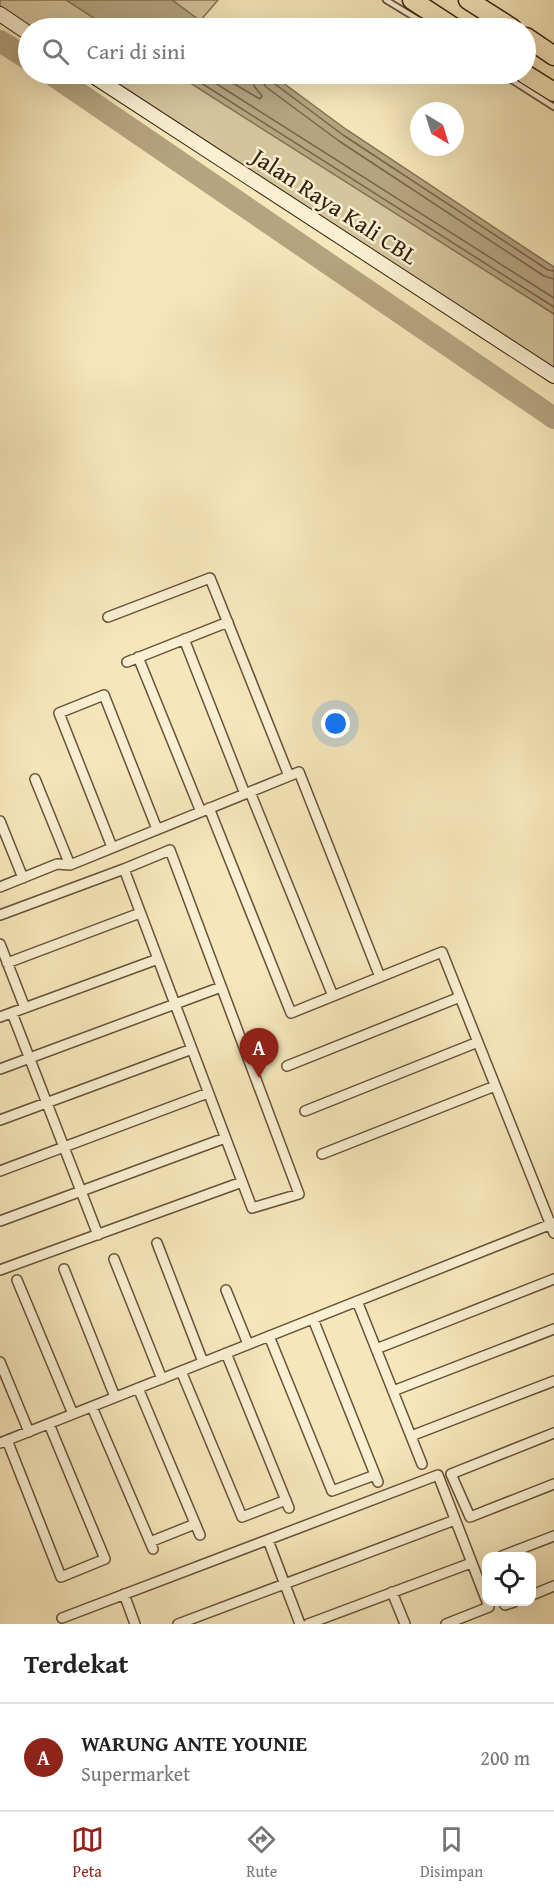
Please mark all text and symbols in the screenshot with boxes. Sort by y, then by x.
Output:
search box [18,18,536,84]
icon: search [39,35,72,68]
text: Cari di sini [87,35,186,67]
north arrow [410,102,464,156]
street label: Jalan Raya Kali CBL [243,137,425,273]
your location [321,709,350,738]
pin: A [240,1028,278,1078]
map controls [482,1552,536,1606]
button: locate [482,1552,536,1606]
text: Terdekat [24,1644,128,1683]
text: WARUNG ANTE YOUNIE [81,1727,307,1759]
text: A [37,1743,50,1772]
text: 200 m [480,1743,530,1772]
text: Supermarket [81,1759,190,1788]
tab: Peta [71,1823,104,1883]
tab: Rute [245,1823,278,1883]
tab: Disimpan [420,1823,483,1883]

